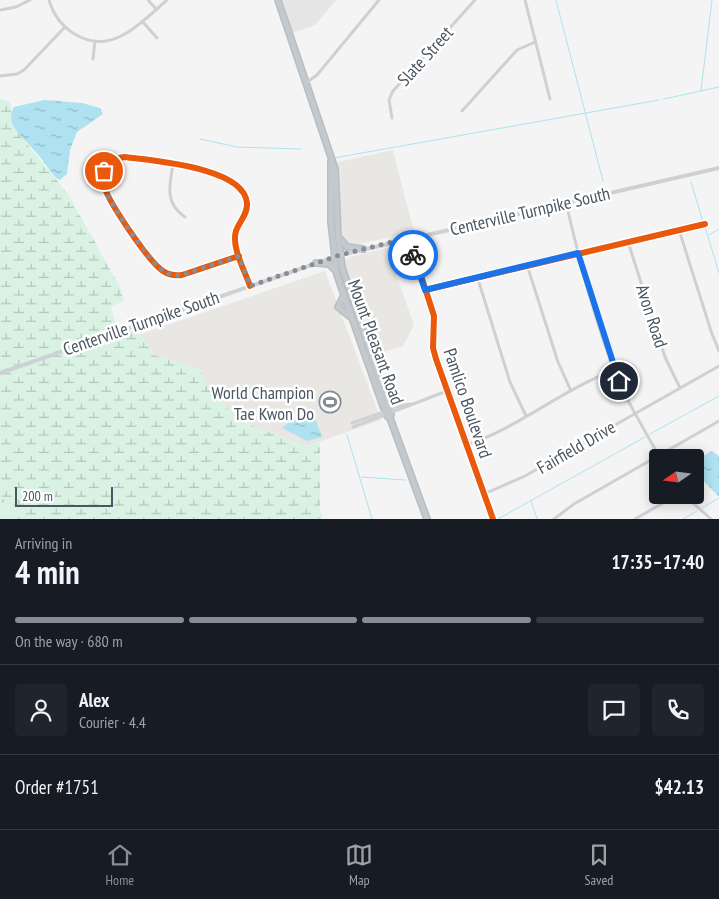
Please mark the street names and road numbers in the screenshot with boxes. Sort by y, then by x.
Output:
street label: Slate Street [392,21,458,91]
street label: Centerville Turnpike South [448,181,612,241]
street label: Mount Pleasant Road [343,276,409,408]
street label: Avon Road [631,281,673,351]
street label: Centerville Turnpike South [60,286,222,360]
street label: Pamlico Boulevard [438,345,498,461]
street label: Fairfield Drive [532,415,620,479]

